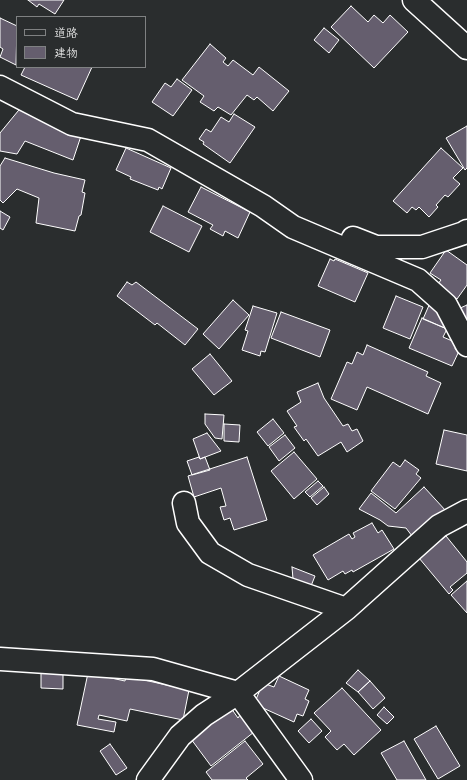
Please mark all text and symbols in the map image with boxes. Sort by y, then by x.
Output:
legend [16,16,146,68]
text: 道路 [54,23,78,41]
text: 建物 [54,43,78,61]

